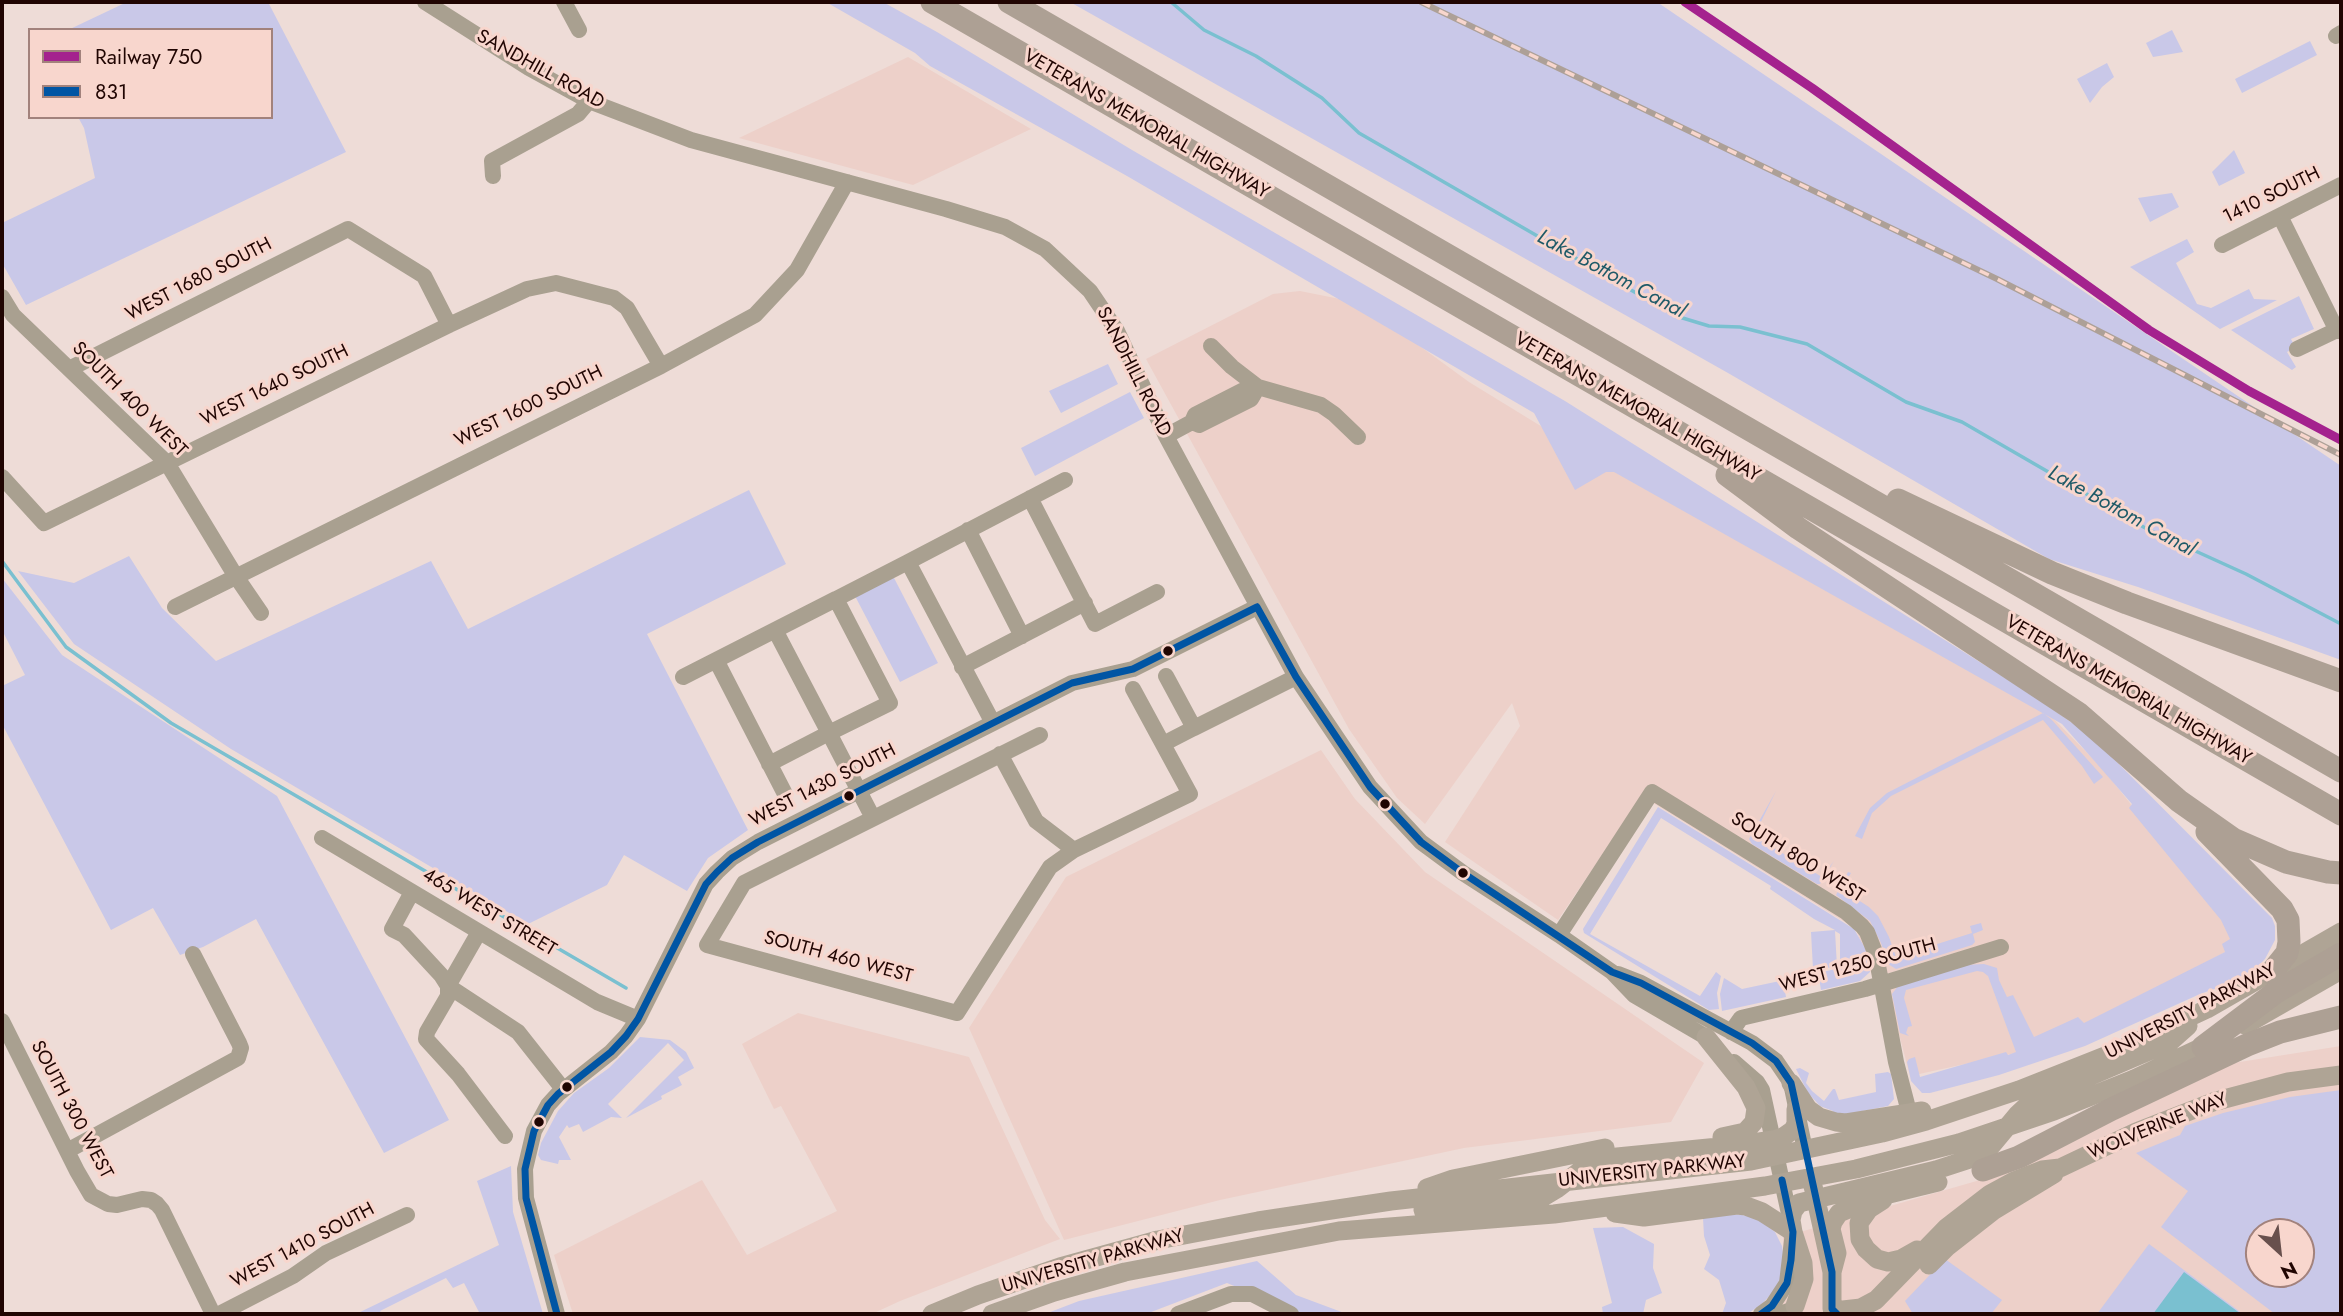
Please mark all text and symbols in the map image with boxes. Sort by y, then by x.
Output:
street label: SANDHILL ROAD [472,26,608,114]
legend [28,28,273,119]
text: Railway 750 [95,42,202,72]
street label: VETERANS MEMORIAL HIGHWAY [1019,45,1273,205]
text: 831 [95,77,127,107]
street label: 1410 SOUTH [2220,163,2324,229]
water label: Lake Bottom Canal [1532,225,1690,325]
street label: WEST 1680 SOUTH [122,233,276,327]
street label: SANDHILL ROAD [1091,303,1175,441]
street label: VETERANS MEMORIAL HIGHWAY [1510,328,1764,488]
street label: SOUTH 400 WEST [67,338,191,462]
street label: WEST 1640 SOUTH [197,340,353,432]
street label: WEST 1600 SOUTH [451,361,607,453]
water label: Lake Bottom Canal [2043,461,2199,563]
street label: VETERANS MEMORIAL HIGHWAY [2001,611,2255,771]
unlabelled marker [1161,644,1175,658]
street label: WEST 1430 SOUTH [746,739,900,833]
unlabelled marker [842,789,856,803]
unlabelled marker [1378,797,1392,811]
street label: SOUTH 800 WEST [1726,808,1868,908]
street label: 465 WEST STREET [418,864,560,962]
unlabelled marker [1456,866,1470,880]
street label: SOUTH 460 WEST [761,927,915,989]
street label: WEST 1250 SOUTH [1777,934,1939,998]
street label: UNIVERSITY PARKWAY [2102,959,2280,1065]
street label: SOUTH 300 WEST [25,1037,117,1183]
unlabelled marker [560,1080,574,1094]
street label: WOLVERINE WAY [2085,1089,2231,1165]
unlabelled marker [532,1115,546,1129]
street label: UNIVERSITY PARKWAY [1557,1151,1747,1193]
street label: WEST 1410 SOUTH [227,1199,379,1293]
north arrow [2245,1218,2315,1288]
street label: UNIVERSITY PARKWAY [999,1225,1187,1299]
text: N [2276,1255,2302,1286]

